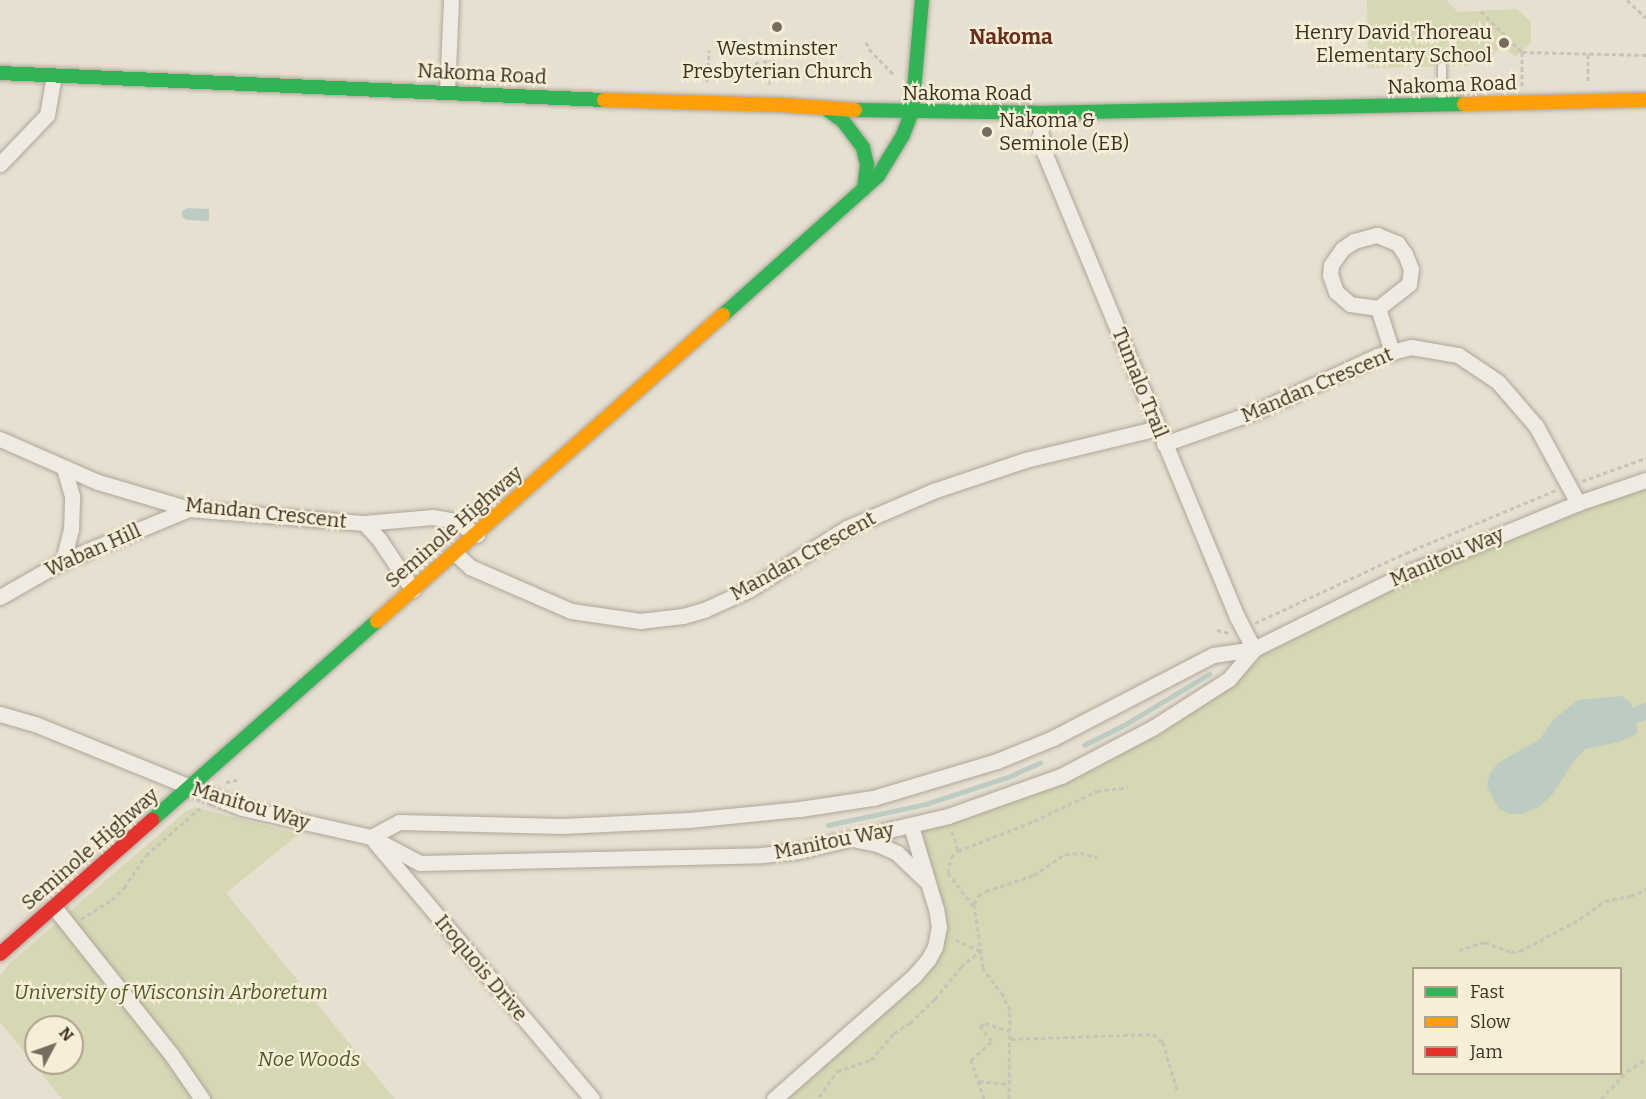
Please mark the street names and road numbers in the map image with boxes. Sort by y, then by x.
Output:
street label: Nakoma Road [417,59,547,89]
street label: Nakoma Road [1387,71,1517,99]
street label: Nakoma Road [902,81,1032,105]
street label: Tumalo Trail [1107,324,1173,442]
street label: Mandan Crescent [1238,342,1396,428]
street label: Seminole Highway [381,461,527,593]
street label: Mandan Crescent [184,493,348,533]
street label: Mandan Crescent [726,506,880,606]
street label: Waban Hill [41,518,145,582]
street label: Manitou Way [1386,522,1508,592]
street label: Manitou Way [189,777,313,835]
street label: Seminole Highway [17,783,163,915]
street label: Manitou Way [772,818,896,864]
street label: Iroquois Drive [430,910,532,1026]

